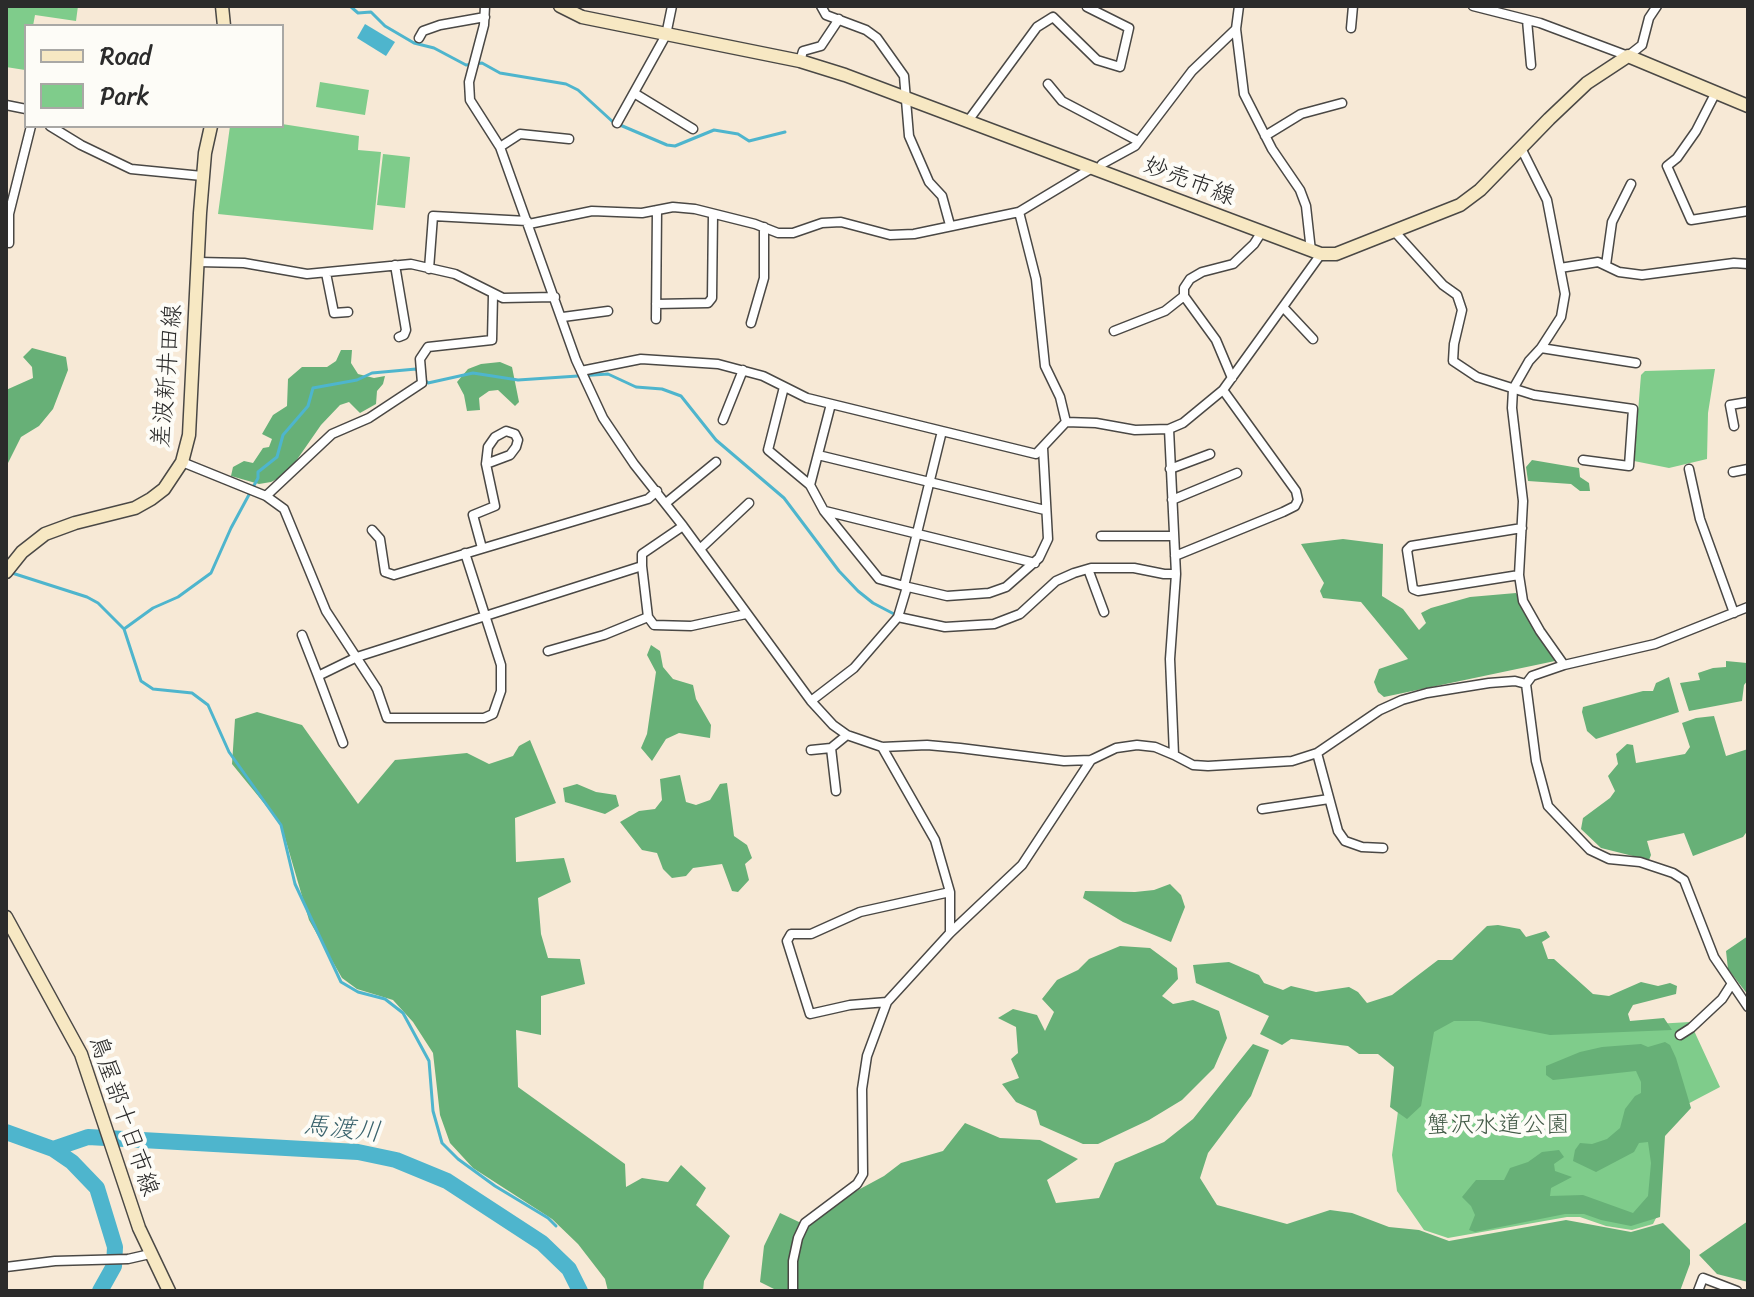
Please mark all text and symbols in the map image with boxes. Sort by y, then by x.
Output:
legend [24,24,284,128]
text: Road [100,35,151,77]
text: Park [100,75,149,117]
street label: 妙売市線 [1139,151,1239,213]
street label: 差波新井田線 [147,303,189,449]
street label: 鳥屋部十日市線 [82,1032,164,1200]
water label: 馬渡川 [302,1110,382,1150]
park label: 蟹沢水道公園 [1426,1112,1570,1140]

